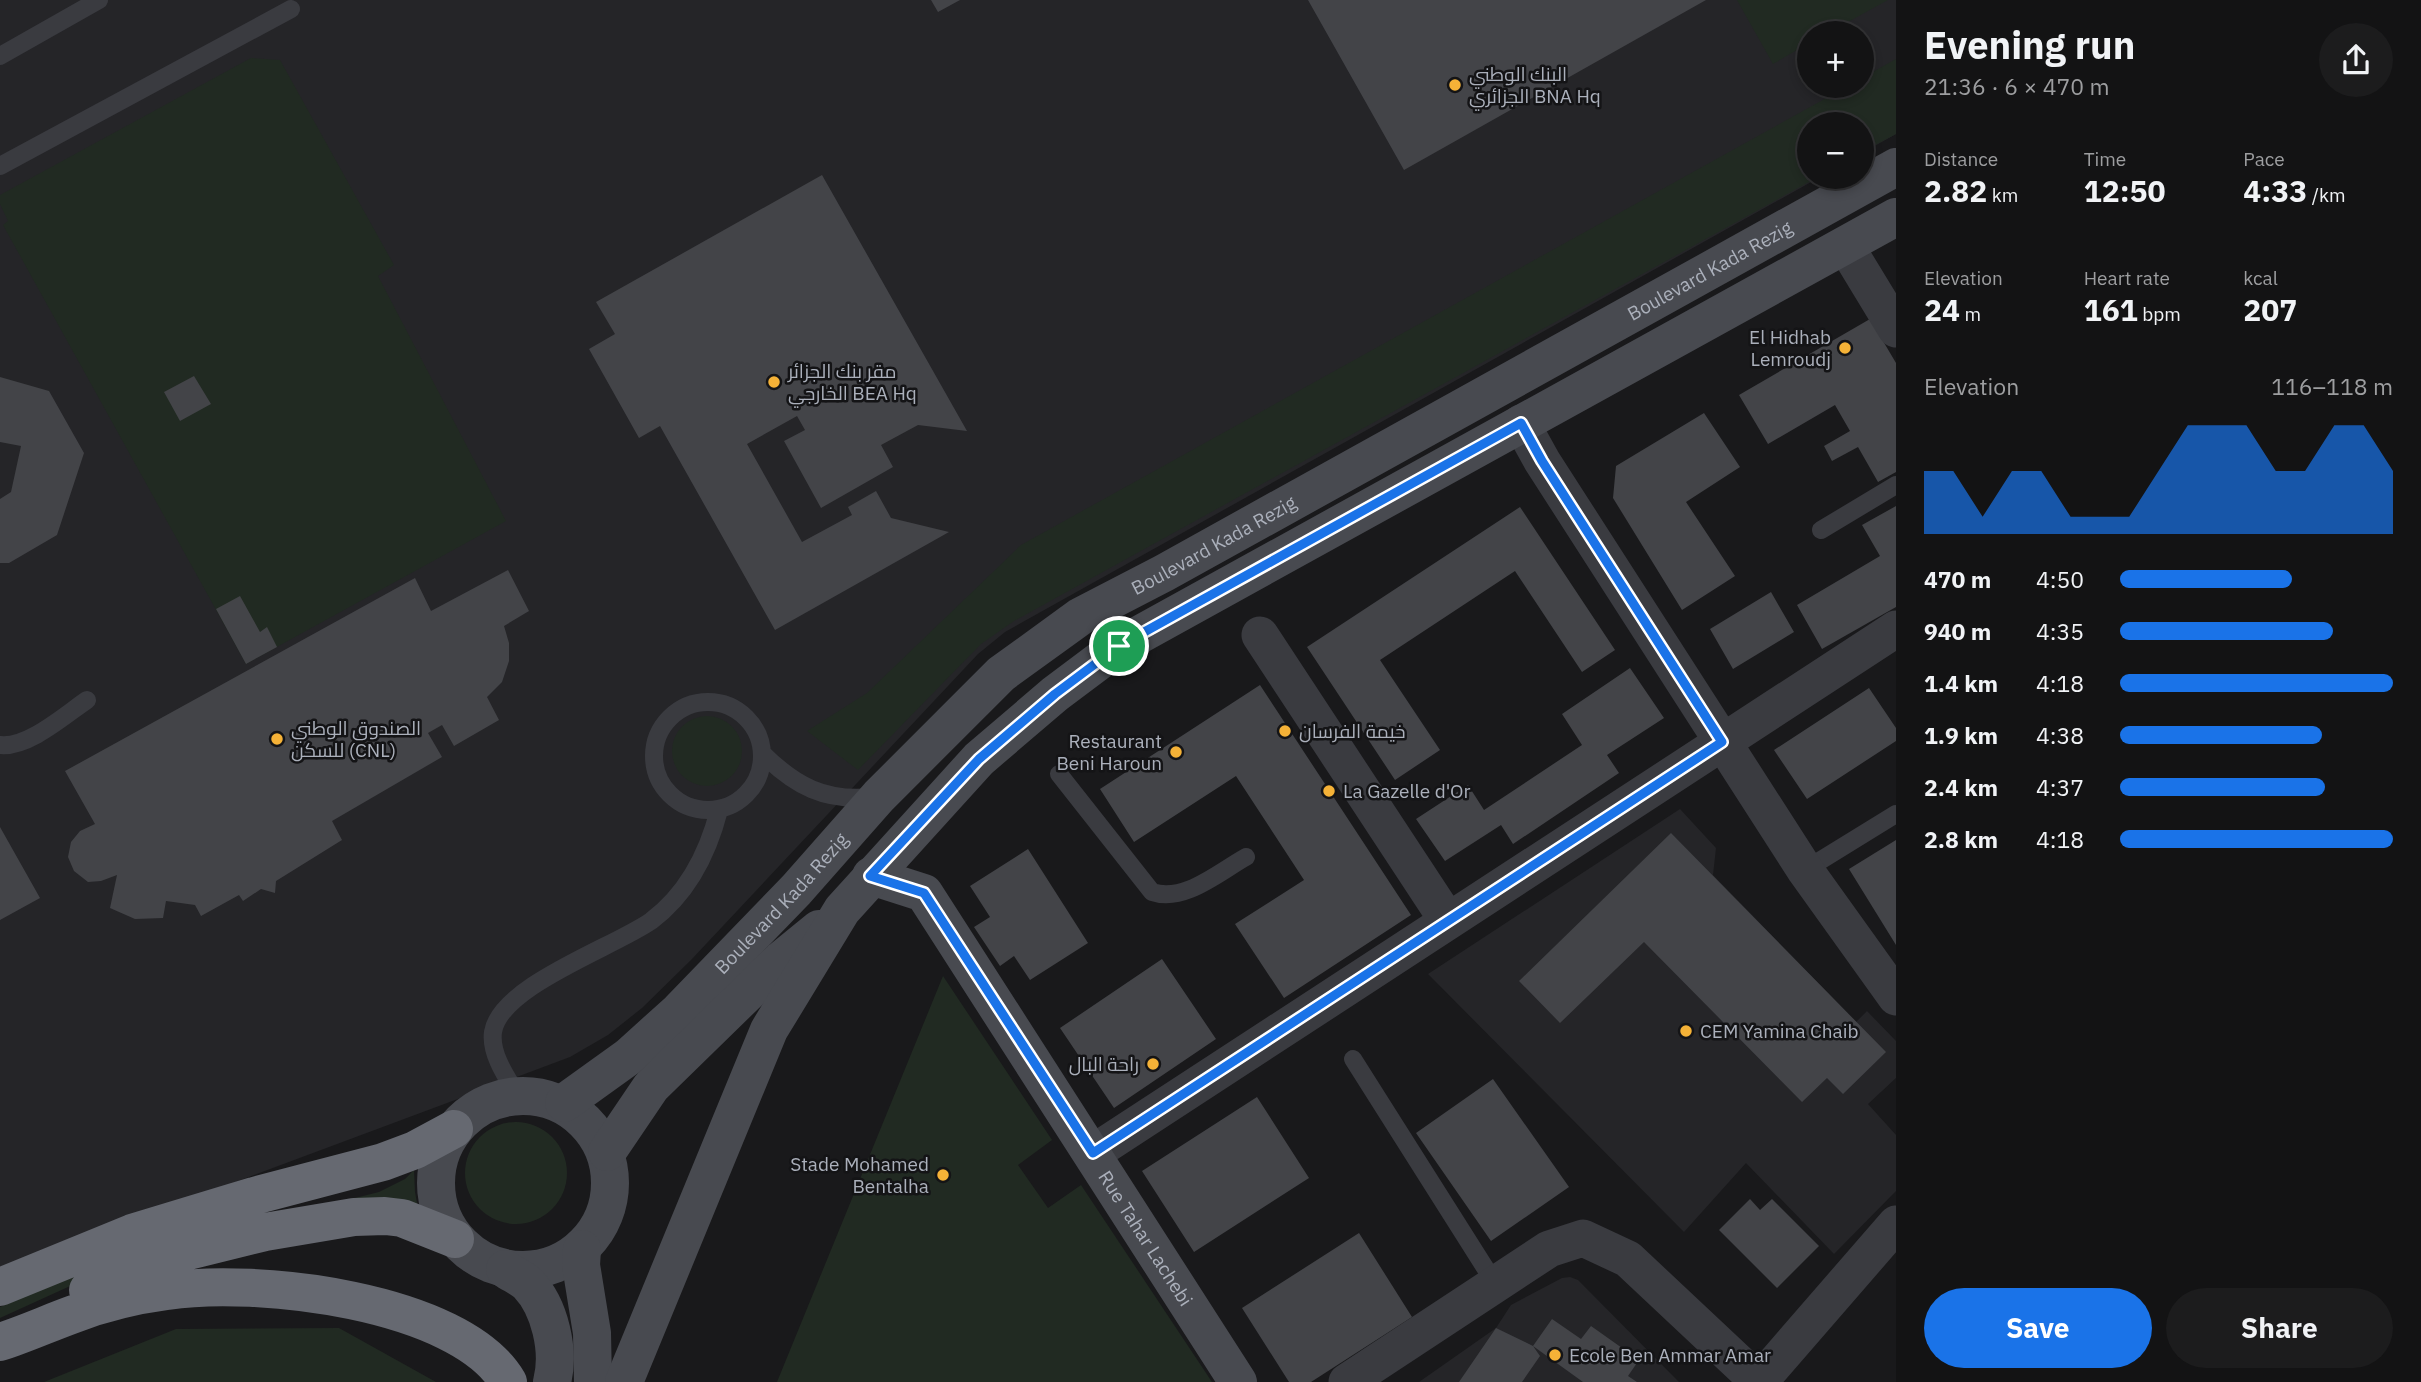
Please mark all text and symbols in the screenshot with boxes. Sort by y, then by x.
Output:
text: Evening run [1924,20,2135,69]
map controls [1797,21,1874,189]
button: + [1797,21,1874,98]
button: share [2319,23,2393,97]
place label: البنك الوطني الجزائري BNA Hq [1469,62,1601,111]
text: 21:36 · 6 × 470 m [1924,71,2110,101]
marker: البنك الوطني الجزائري BNA Hq [1447,77,1463,93]
button: − [1797,112,1874,189]
text: Distance [1924,147,1998,171]
text: Time [2084,147,2126,171]
text: Pace [2243,147,2285,171]
text: 2.82 [1924,171,1987,210]
text: 12:50 [2084,171,2166,210]
text: 4:33 [2243,171,2307,210]
text: km [1987,183,2018,207]
text: /km [2307,183,2346,207]
street label: Boulevard Kada Rezig [1623,215,1796,326]
text: Elevation [1924,266,2003,290]
text: Heart rate [2084,266,2170,290]
text: kcal [2243,266,2278,290]
text: 24 [1924,290,1960,329]
text: 161 [2084,290,2138,329]
text: 207 [2243,290,2297,329]
text: m [1960,302,1981,326]
text: bpm [2138,302,2181,326]
place label: El Hidhab Lemroudj [1749,325,1831,371]
marker: El Hidhab Lemroudj [1837,340,1853,356]
place label: مقر بنك الجزائر الخارجي BEA Hq [787,359,917,408]
text: Elevation [1924,371,2019,401]
text: 116–118 m [2271,371,2393,401]
marker: مقر بنك الجزائر الخارجي BEA Hq [766,374,782,390]
street label: Boulevard Kada Rezig [1127,490,1300,600]
text: 470 m [1924,564,1991,594]
text: 4:50 [2036,564,2084,594]
pin [1089,616,1149,676]
text: 940 m [1924,616,1991,646]
text: 4:35 [2036,616,2084,646]
icon: arrive [1100,627,1138,665]
text: 1.4 km [1924,668,1998,698]
text: 4:18 [2036,668,2084,698]
place label: الصندوق الوطني للسكن (CNL) [291,716,421,762]
place label: خيمة الفرسان [1299,719,1406,743]
text: 1.9 km [1924,720,1998,750]
text: 4:38 [2036,720,2084,750]
marker: خيمة الفرسان [1277,723,1293,739]
place label: Restaurant Beni Haroun [1056,729,1162,775]
marker: الصندوق الوطني للسكن (CNL) [269,731,285,747]
marker: Restaurant Beni Haroun [1168,744,1184,760]
text: 2.4 km [1924,772,1998,802]
text: 4:37 [2036,772,2084,802]
place label: La Gazelle d'Or [1343,779,1471,803]
marker: La Gazelle d'Or [1321,783,1337,799]
text: 2.8 km [1924,824,1998,854]
text: 4:18 [2036,824,2084,854]
street label: Boulevard Kada Rezig [709,828,853,979]
place label: CEM Yamina Chaib [1700,1019,1859,1043]
marker: CEM Yamina Chaib [1678,1023,1694,1039]
place label: راحة البال [1069,1052,1139,1076]
marker: راحة البال [1145,1056,1161,1072]
place label: Stade Mohamed Bentalha [790,1152,929,1198]
street label: Rue Tahar Lachebi [1093,1166,1198,1311]
marker: Stade Mohamed Bentalha [935,1167,951,1183]
button: Save [1924,1288,2152,1368]
button: Share [2166,1288,2393,1368]
place label: Ecole Ben Ammar Amar [1569,1343,1771,1367]
marker: Ecole Ben Ammar Amar [1547,1347,1563,1363]

